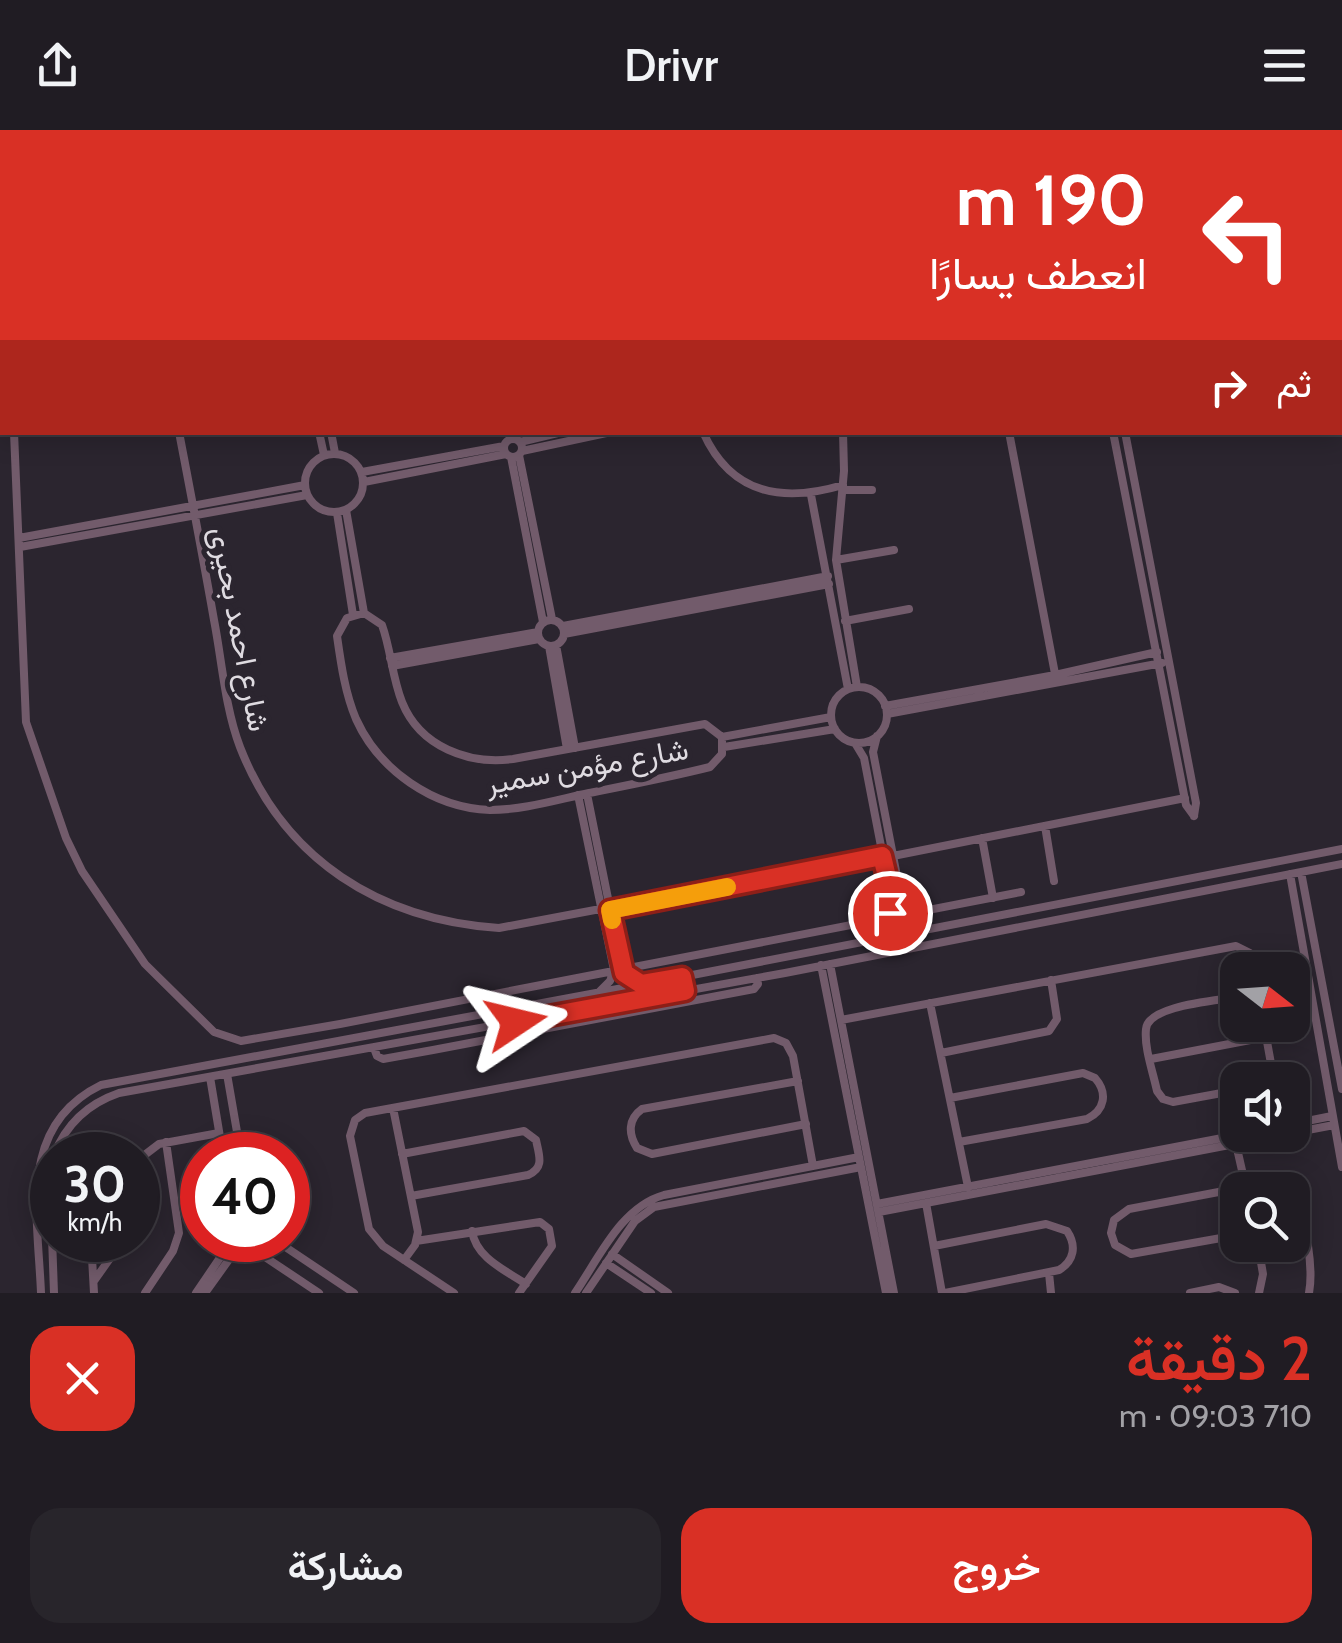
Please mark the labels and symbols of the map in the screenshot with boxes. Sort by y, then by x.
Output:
street label: شارع احمد بحيرى [200,523,278,735]
street label: شارع مؤمن سمير [482,730,692,804]
pin [848,871,933,956]
north arrow [1220,952,1310,1042]
position arrow [464,970,568,1074]
speed limit sign: 40 [180,1132,310,1262]

